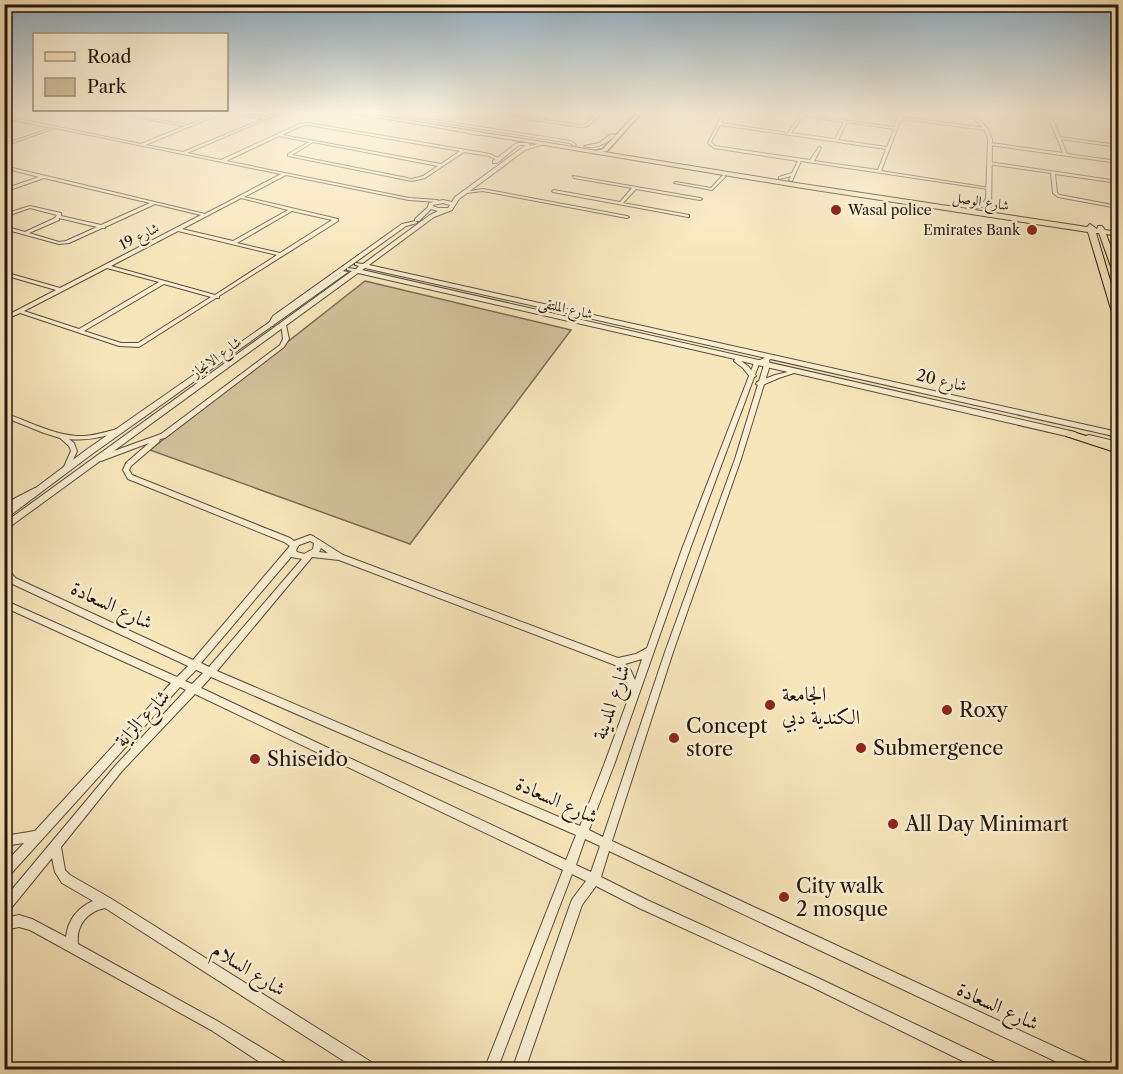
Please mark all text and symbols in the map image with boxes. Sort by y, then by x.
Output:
legend [33,33,228,111]
text: Road [87,46,132,68]
text: Park [87,76,128,98]
street label: شارع الوصل [951,188,1011,217]
place label: Wasal police [847,201,932,219]
marker: Wasal police [829,203,843,217]
street label: شارع 19 [116,218,163,256]
place label: Emirates Bank [923,221,1021,239]
marker: Emirates Bank [1025,223,1039,237]
street label: شارع الملتقى [537,293,595,326]
street label: شارع الانجاز [186,333,246,385]
street label: شارع 20 [914,364,969,399]
street label: شارع السعادة [65,576,157,640]
street label: شارع المدينة [587,661,641,745]
place label: الجامعة الكندية دبي [782,682,860,733]
street label: شارع الراية [109,684,179,756]
marker: الجامعة الكندية دبي [763,698,777,712]
place label: Roxy [959,698,1009,722]
marker: Roxy [940,703,954,717]
place label: Concept store [686,714,767,761]
marker: Concept store [667,731,681,745]
place label: Submergence [873,736,1003,760]
marker: Submergence [854,741,868,755]
place label: Shiseido [267,747,348,771]
marker: Shiseido [248,752,262,766]
street label: شارع السعادة [510,771,602,834]
place label: All Day Minimart [904,812,1069,836]
marker: All Day Minimart [886,817,900,831]
place label: City walk 2 mosque [796,874,888,921]
marker: City walk 2 mosque [777,890,791,904]
street label: شارع السلام [205,937,290,1006]
street label: شارع السعادة [951,977,1043,1041]

